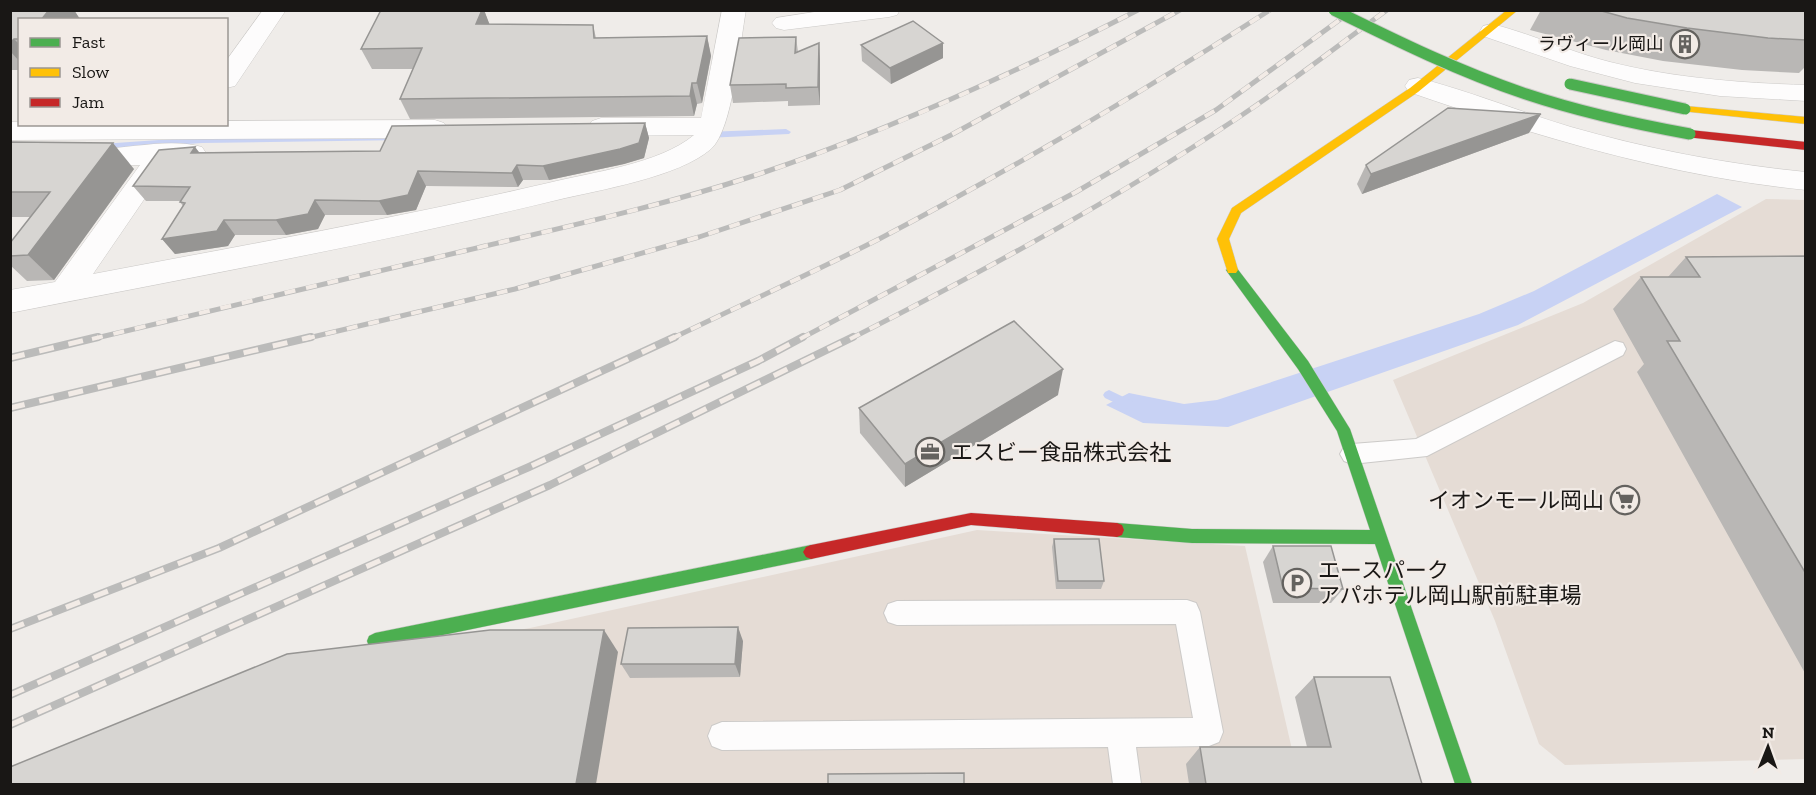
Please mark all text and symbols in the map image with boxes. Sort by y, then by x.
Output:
legend [18,18,228,126]
building icon: ラヴィール岡山 [1669,28,1701,60]
text: Fast [72,31,105,53]
place label: ラヴィール岡山 [1538,33,1664,55]
text: Slow [72,61,109,83]
text: Jam [72,91,104,113]
office icon: エスビー食品株式会社 [914,436,946,468]
place label: エスビー食品株式会社 [951,439,1171,466]
supermarket icon: イオンモール岡山 [1609,484,1641,516]
place label: イオンモール岡山 [1428,487,1604,514]
place label: エースパーク アパホテル岡山駅前駐車場 [1318,557,1582,609]
parking icon: エースパーク アパホテル岡山駅前駐車場 [1281,567,1313,599]
north arrow [1738,717,1798,777]
text: N [1762,723,1775,742]

